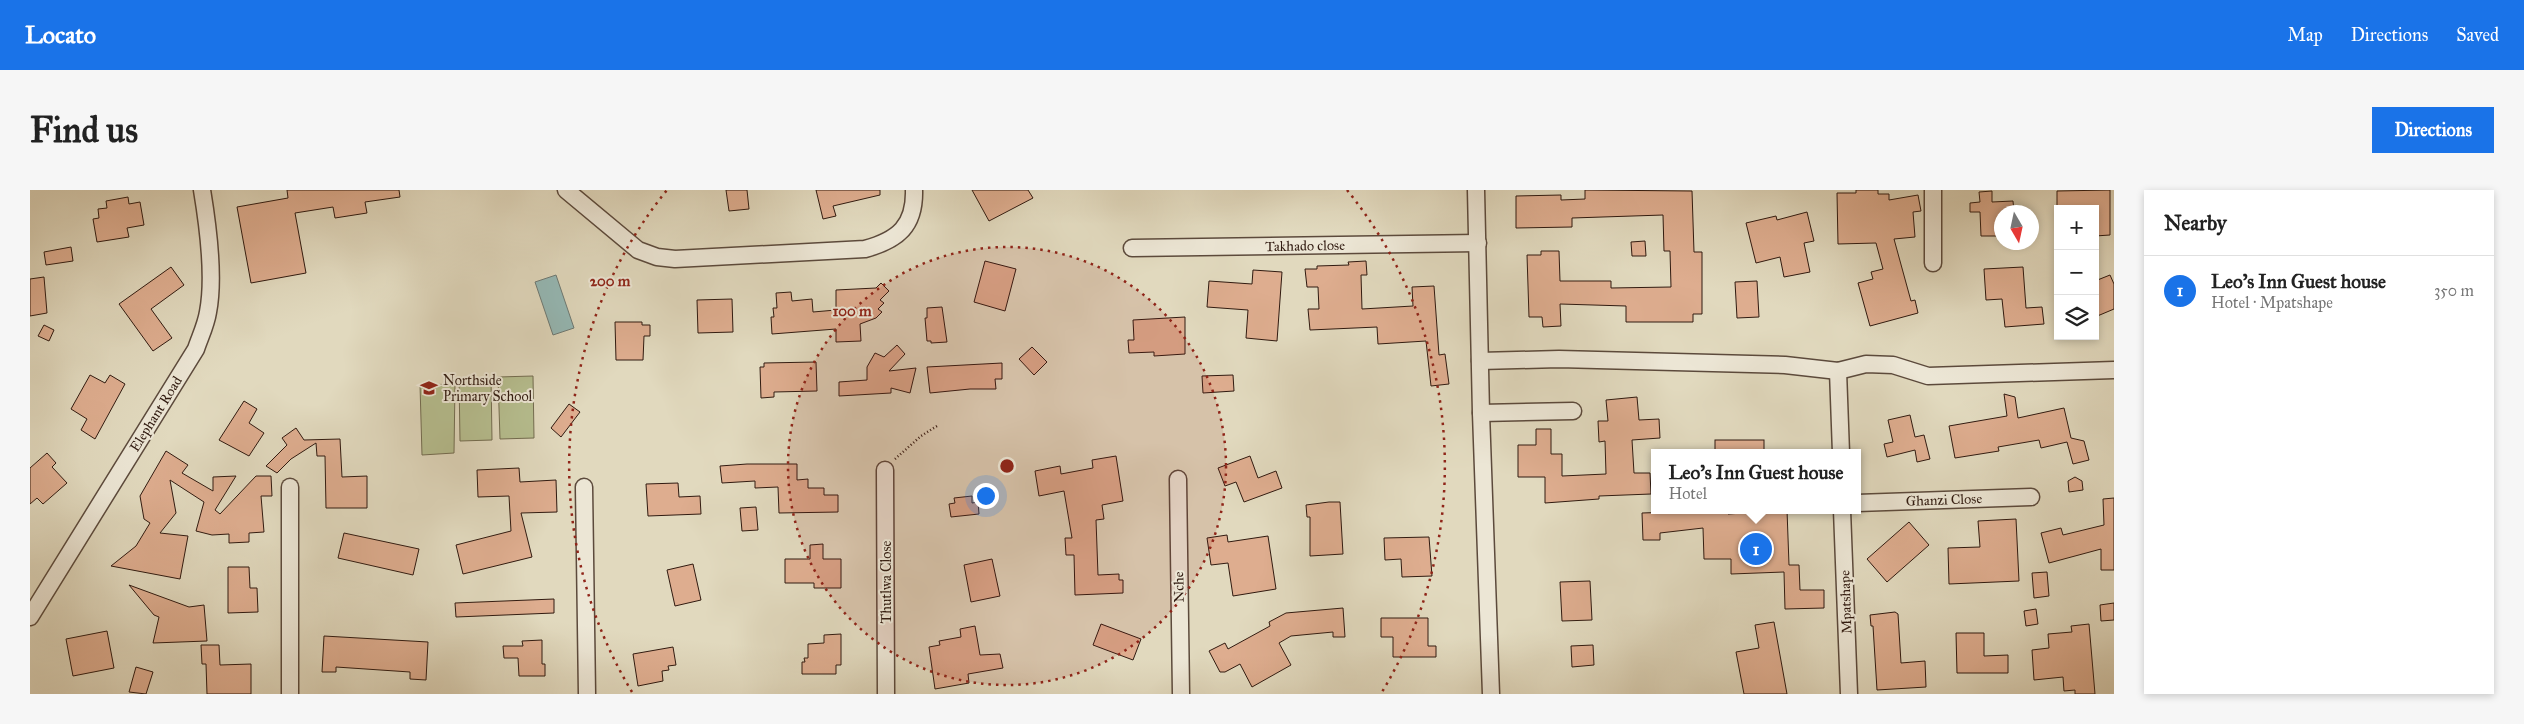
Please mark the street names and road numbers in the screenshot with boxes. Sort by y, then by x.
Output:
street label: Takhado close [1265,237,1345,255]
street label: Elephant Road [126,373,186,455]
street label: Ghanzi Close [1906,490,1983,510]
street label: Thutlwa Close [878,540,895,623]
street label: Mpatshape [1836,570,1856,634]
street label: Nche [1170,571,1188,603]

